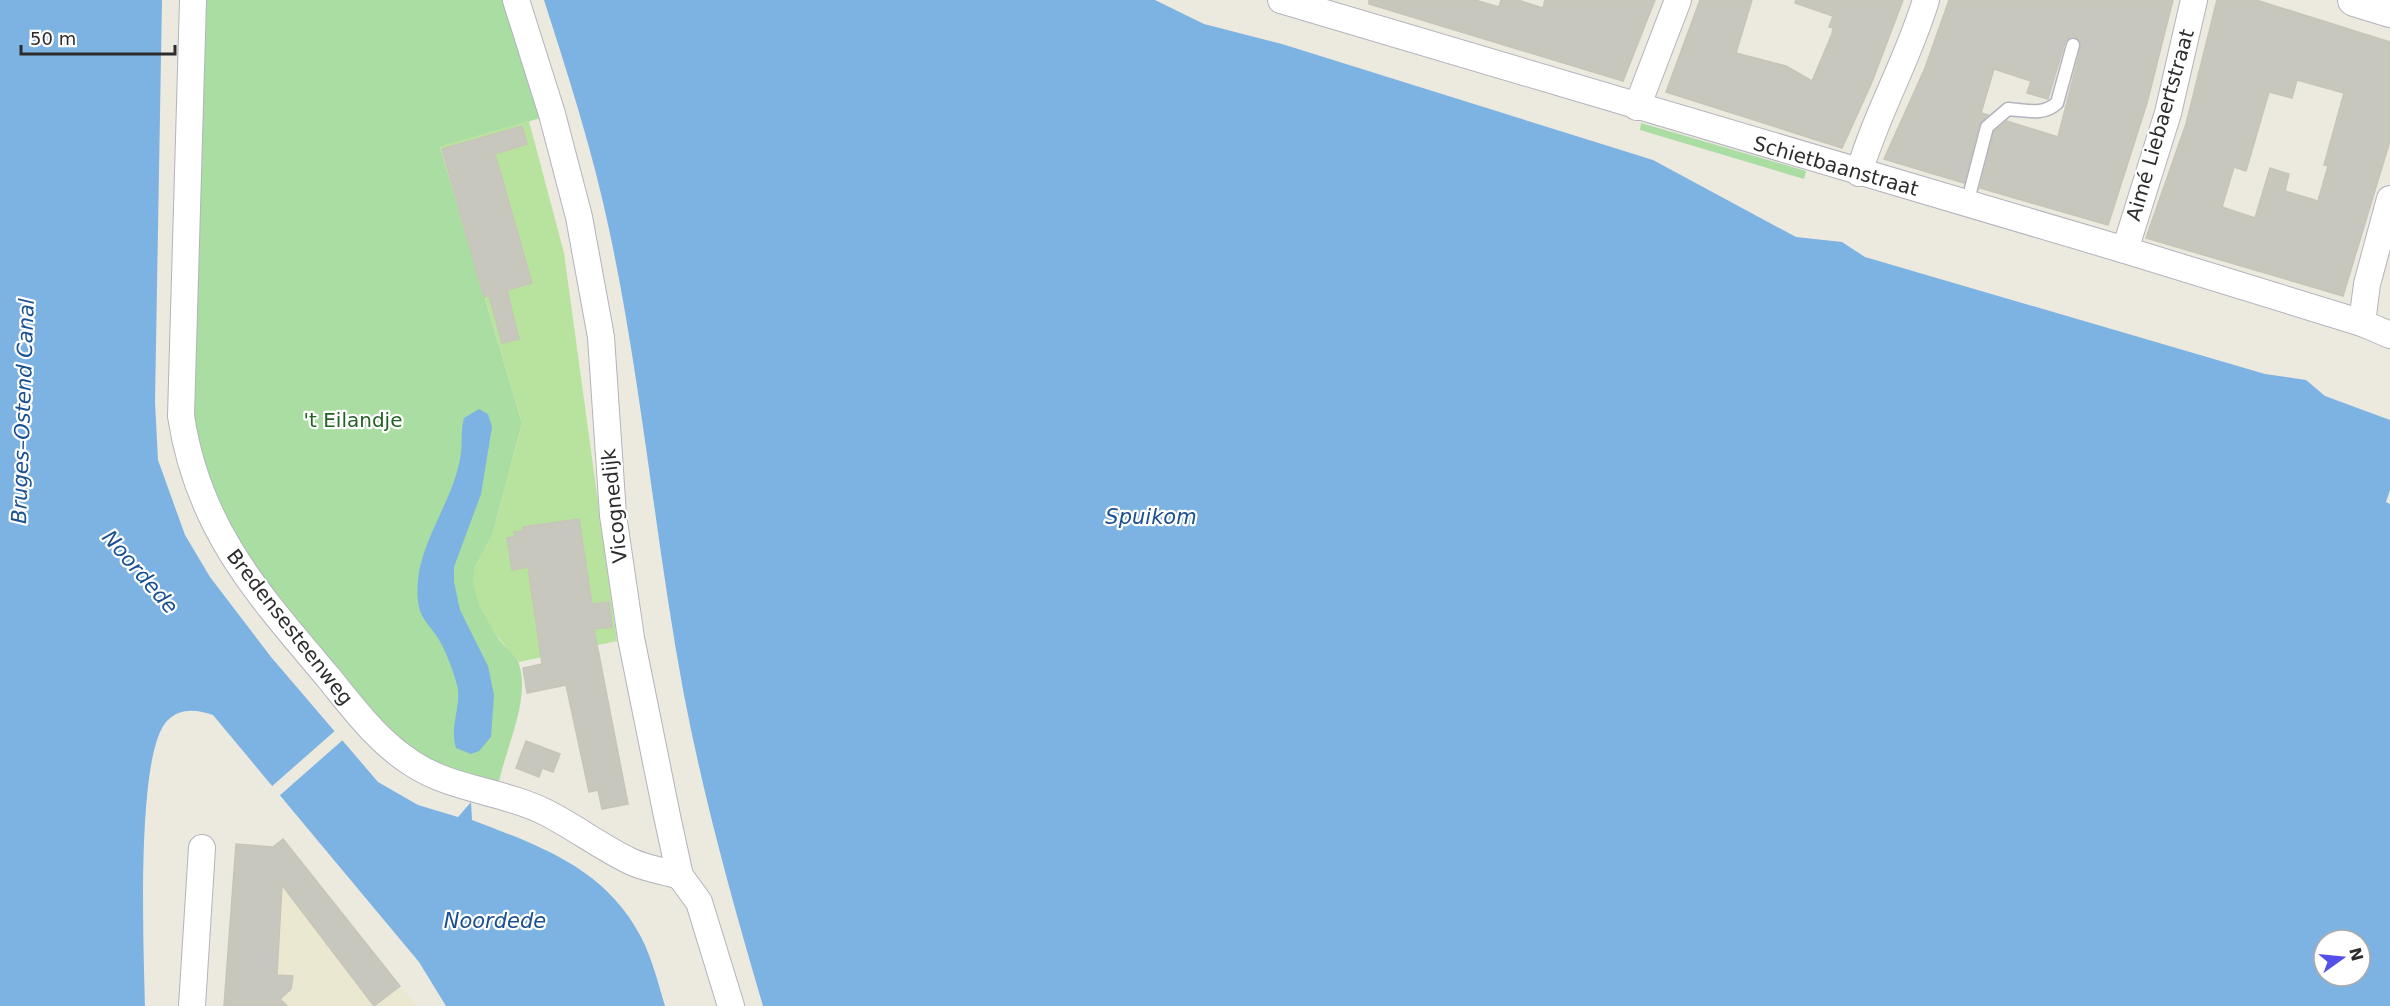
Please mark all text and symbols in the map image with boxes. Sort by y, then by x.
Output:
scale bar [21,18,176,56]
street label: Aimé Liebaertstraat [2121,26,2199,224]
text: 50 m [30,28,76,49]
street label: Schietbaanstraat [1751,131,1922,201]
water label: Bruges–Ostend Canal [7,298,39,524]
park label: 't Eilandje [304,408,402,432]
street label: Vicognedijk [596,447,632,564]
water label: Spuikom [1105,505,1197,529]
water label: Noordede [97,525,183,619]
street label: Bredensesteenweg [222,544,358,710]
water label: Noordede [444,909,546,933]
north arrow [2312,928,2372,988]
text: N [2345,945,2367,963]

